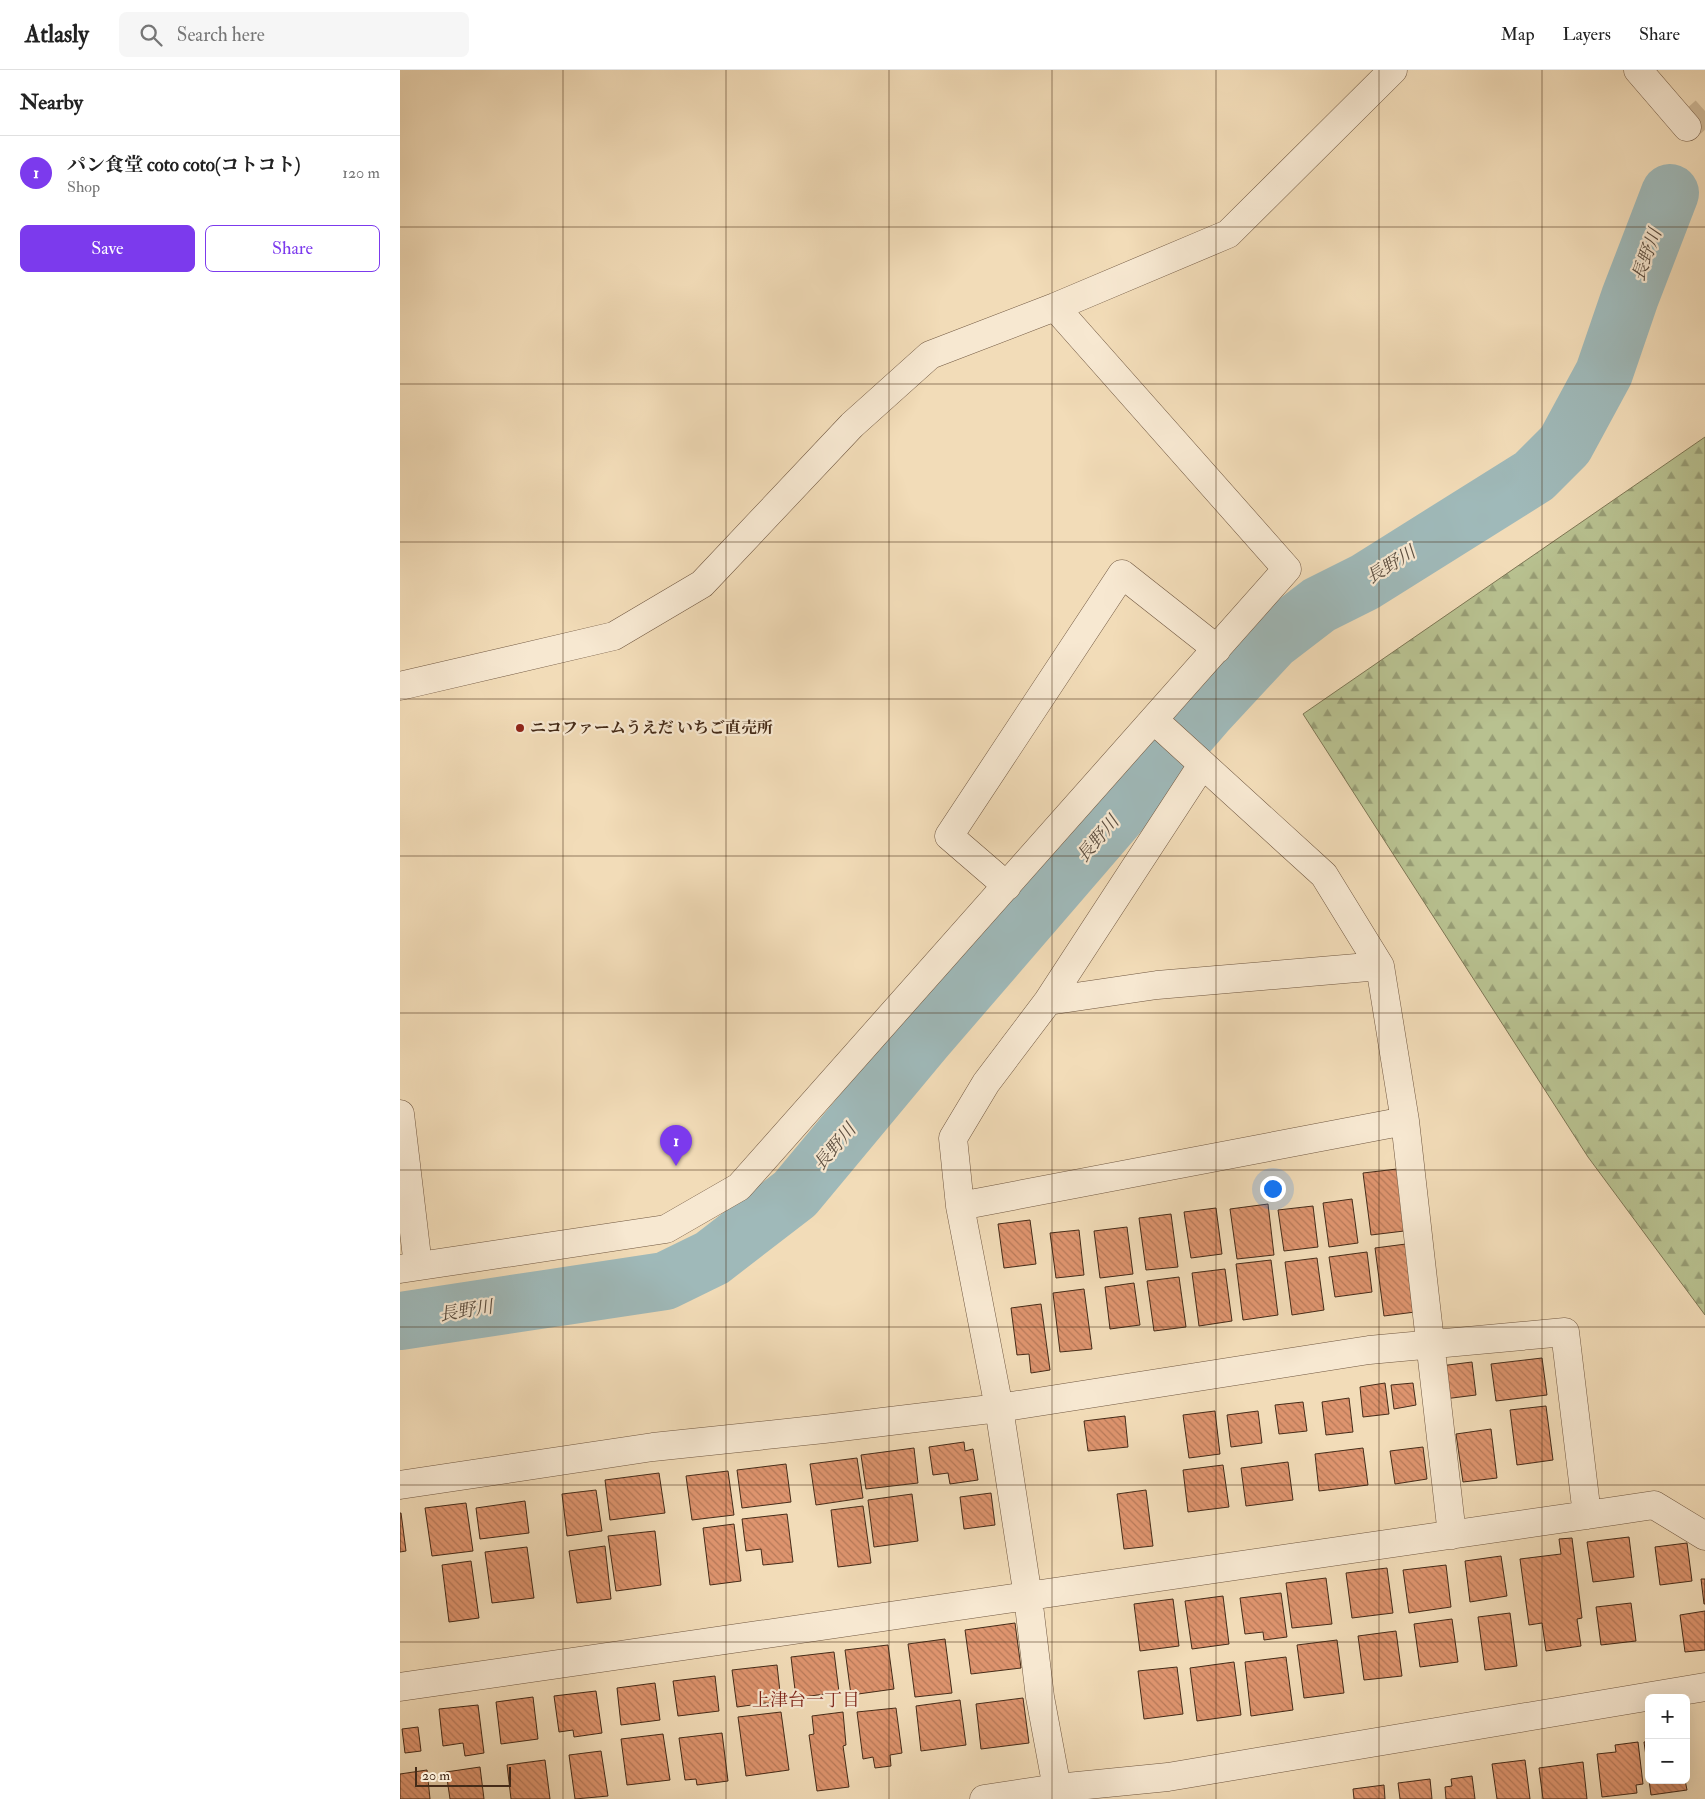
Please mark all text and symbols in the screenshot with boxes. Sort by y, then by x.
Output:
search box [119,12,469,57]
text: Atlasly [25,19,89,50]
icon: search [137,21,165,49]
text: Search here [177,23,265,47]
text: Map [1501,23,1535,46]
text: Layers [1563,23,1611,46]
text: Share [1639,23,1680,46]
text: Nearby [20,89,83,116]
text: パン食堂 coto coto(コトコト) [67,153,301,177]
text: 1 [33,163,39,183]
text: 120 m [342,163,380,183]
text: Shop [67,177,100,197]
water label: 長野川 [1627,224,1668,284]
button: Save [20,225,195,272]
button: Share [205,225,380,272]
water label: 長野川 [1362,540,1422,589]
place label: ニコファームうえだ いちご直売所 [530,718,773,738]
marker: ニコファームうえだ いちご直売所 [514,722,526,734]
water label: 長野川 [1072,809,1125,867]
water label: 長野川 [809,1117,862,1175]
pin: 1 [660,1125,692,1166]
your location [1260,1176,1286,1202]
water label: 長野川 [438,1295,496,1327]
district label: 上津台一丁目 [752,1689,860,1712]
map controls [1645,1694,1690,1784]
button: + [1645,1694,1690,1739]
button: − [1645,1739,1690,1784]
scale bar [415,1764,511,1787]
text: 20 m [422,1767,450,1784]

